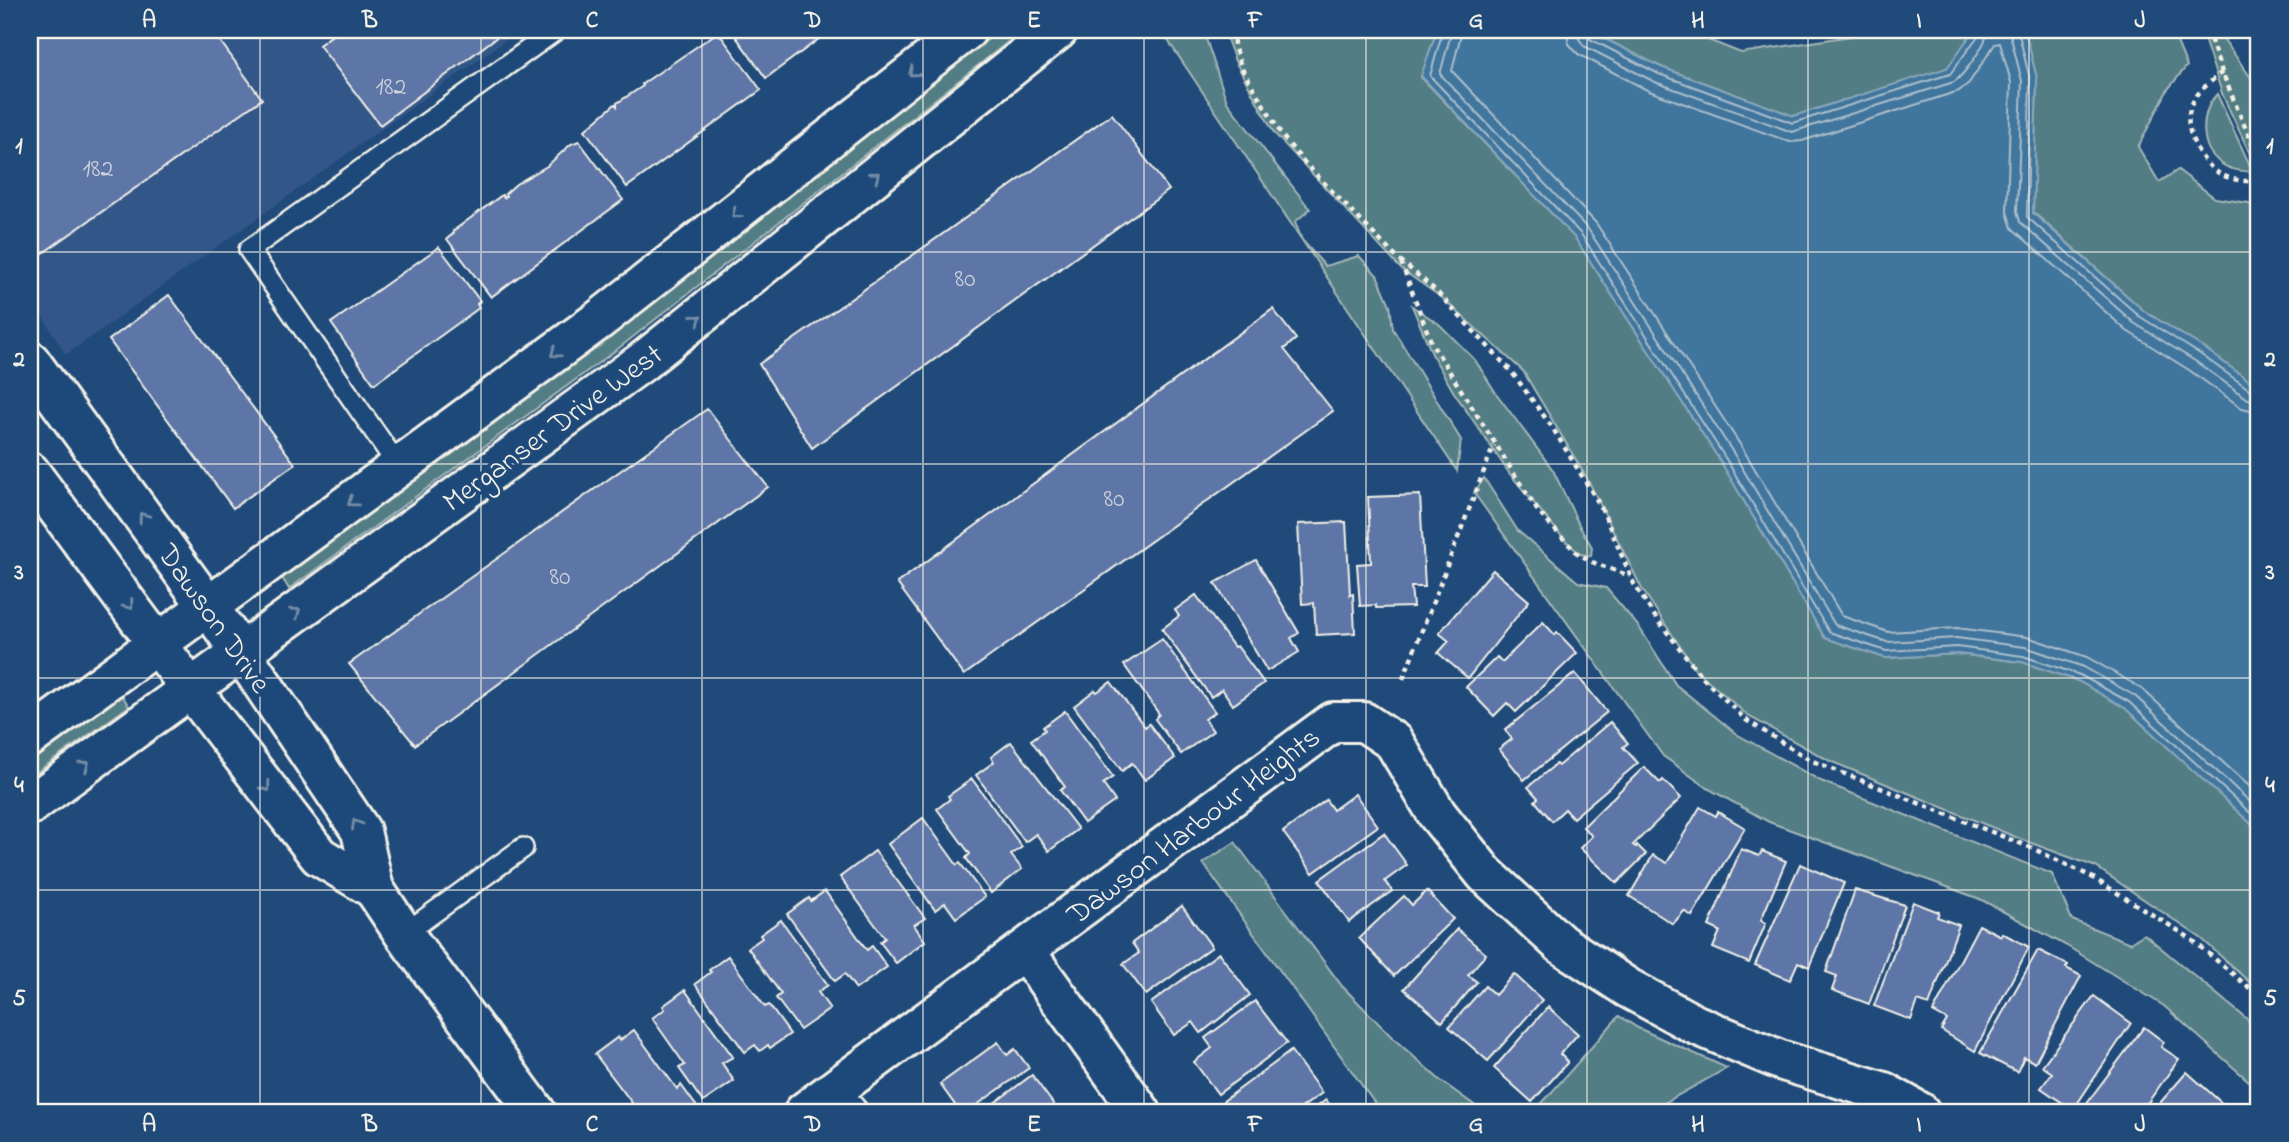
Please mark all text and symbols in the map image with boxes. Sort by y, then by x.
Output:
text: A [142,5,156,38]
text: B [361,5,378,38]
text: C [586,5,599,38]
text: D [804,5,821,38]
text: E [1027,5,1041,38]
text: F [1247,5,1263,38]
text: G [1469,5,1483,38]
text: H [1691,5,1705,38]
text: I [1916,5,1922,38]
text: J [2134,5,2146,38]
one-way arrow [909,64,921,77]
house number: 182 [376,69,407,107]
text: 1 [15,131,23,164]
text: 1 [2266,131,2274,164]
house number: 182 [83,151,114,189]
one-way arrow [867,172,879,185]
one-way arrow [731,206,743,219]
house number: 80 [955,261,975,299]
one-way arrow [690,314,702,327]
street label: Merganser Drive West [434,334,673,525]
text: 2 [12,344,25,377]
one-way arrow [550,344,563,357]
text: 2 [2263,344,2276,377]
house number: 80 [1104,481,1124,519]
one-way arrow [347,493,360,506]
one-way arrow [139,512,151,524]
street label: Dawson Drive [144,535,281,704]
text: 3 [13,557,24,590]
text: 3 [2264,557,2275,590]
house number: 80 [550,559,570,597]
one-way arrow [121,598,133,610]
one-way arrow [289,608,301,620]
street label: Dawson Harbour Heights [1058,717,1331,938]
one-way arrow [77,761,90,773]
text: 4 [14,770,24,803]
text: 4 [2265,770,2275,803]
one-way arrow [257,779,270,792]
one-way arrow [351,819,364,832]
text: 5 [12,983,26,1016]
text: 5 [2263,983,2277,1016]
text: A [142,1109,156,1142]
text: B [361,1109,378,1142]
text: C [586,1109,599,1142]
text: D [804,1109,821,1142]
text: E [1027,1109,1041,1142]
text: F [1247,1109,1263,1142]
text: G [1469,1109,1483,1142]
text: H [1691,1109,1705,1142]
text: I [1916,1109,1922,1142]
text: J [2134,1109,2146,1142]

